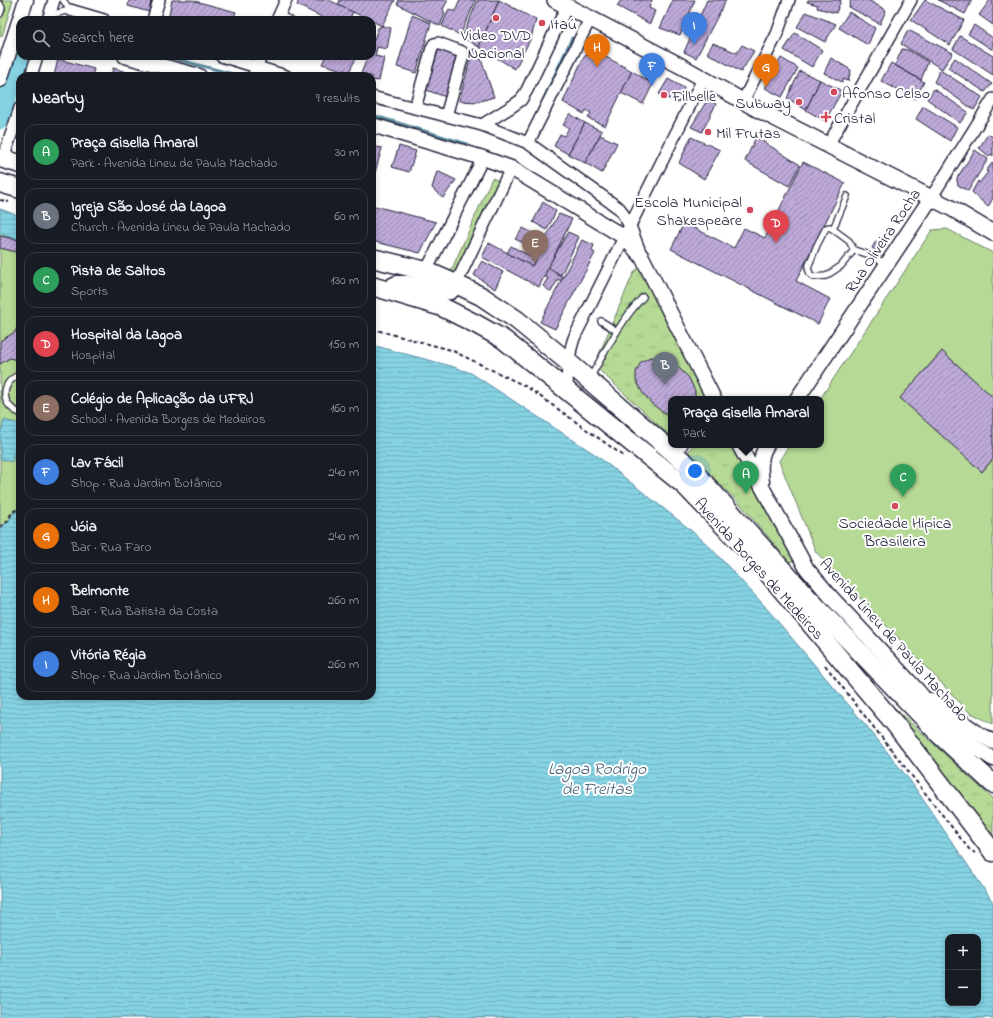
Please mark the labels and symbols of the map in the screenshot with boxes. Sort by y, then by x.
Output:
pin: I [681,12,707,45]
marker: Video DVD Nacional [491,13,501,23]
place label: Itaú [550,13,577,37]
marker: Itaú [537,18,547,28]
place label: Video DVD Nacional [460,24,531,66]
pin: H [584,34,610,67]
pin: F [639,53,665,86]
pin: G [753,54,779,87]
place label: Afonso Celso [842,82,930,106]
place label: Filbelle [671,85,717,109]
marker: Afonso Celso [829,87,839,97]
marker: Filbelle [659,90,669,100]
place label: Subway [735,92,791,116]
marker: Subway [794,97,804,107]
place label: Cristal [834,107,876,131]
marker: Cristal [821,112,831,122]
place label: Mil Frutas [716,122,781,146]
marker: Mil Frutas [703,127,713,137]
street label: Rua Oliveira Rocha [840,184,928,298]
place label: Escola Municipal Shakespeare [634,191,743,233]
marker: Escola Municipal Shakespeare [745,205,755,215]
pin: D [763,210,789,243]
pin: E [522,230,548,263]
pin: B [652,352,678,385]
your location [685,461,705,481]
pin: A [733,461,759,494]
pin: C [890,464,916,497]
street label: Avenida Borges de Medeiros [688,493,829,646]
marker: Sociedade Hípica Brasileira [890,501,900,511]
place label: Sociedade Hípica Brasileira [838,512,952,554]
street label: Avenida Lineu de Paula Machado [813,553,974,728]
water label: Lagoa Rodrigo de Freitas [548,757,647,802]

